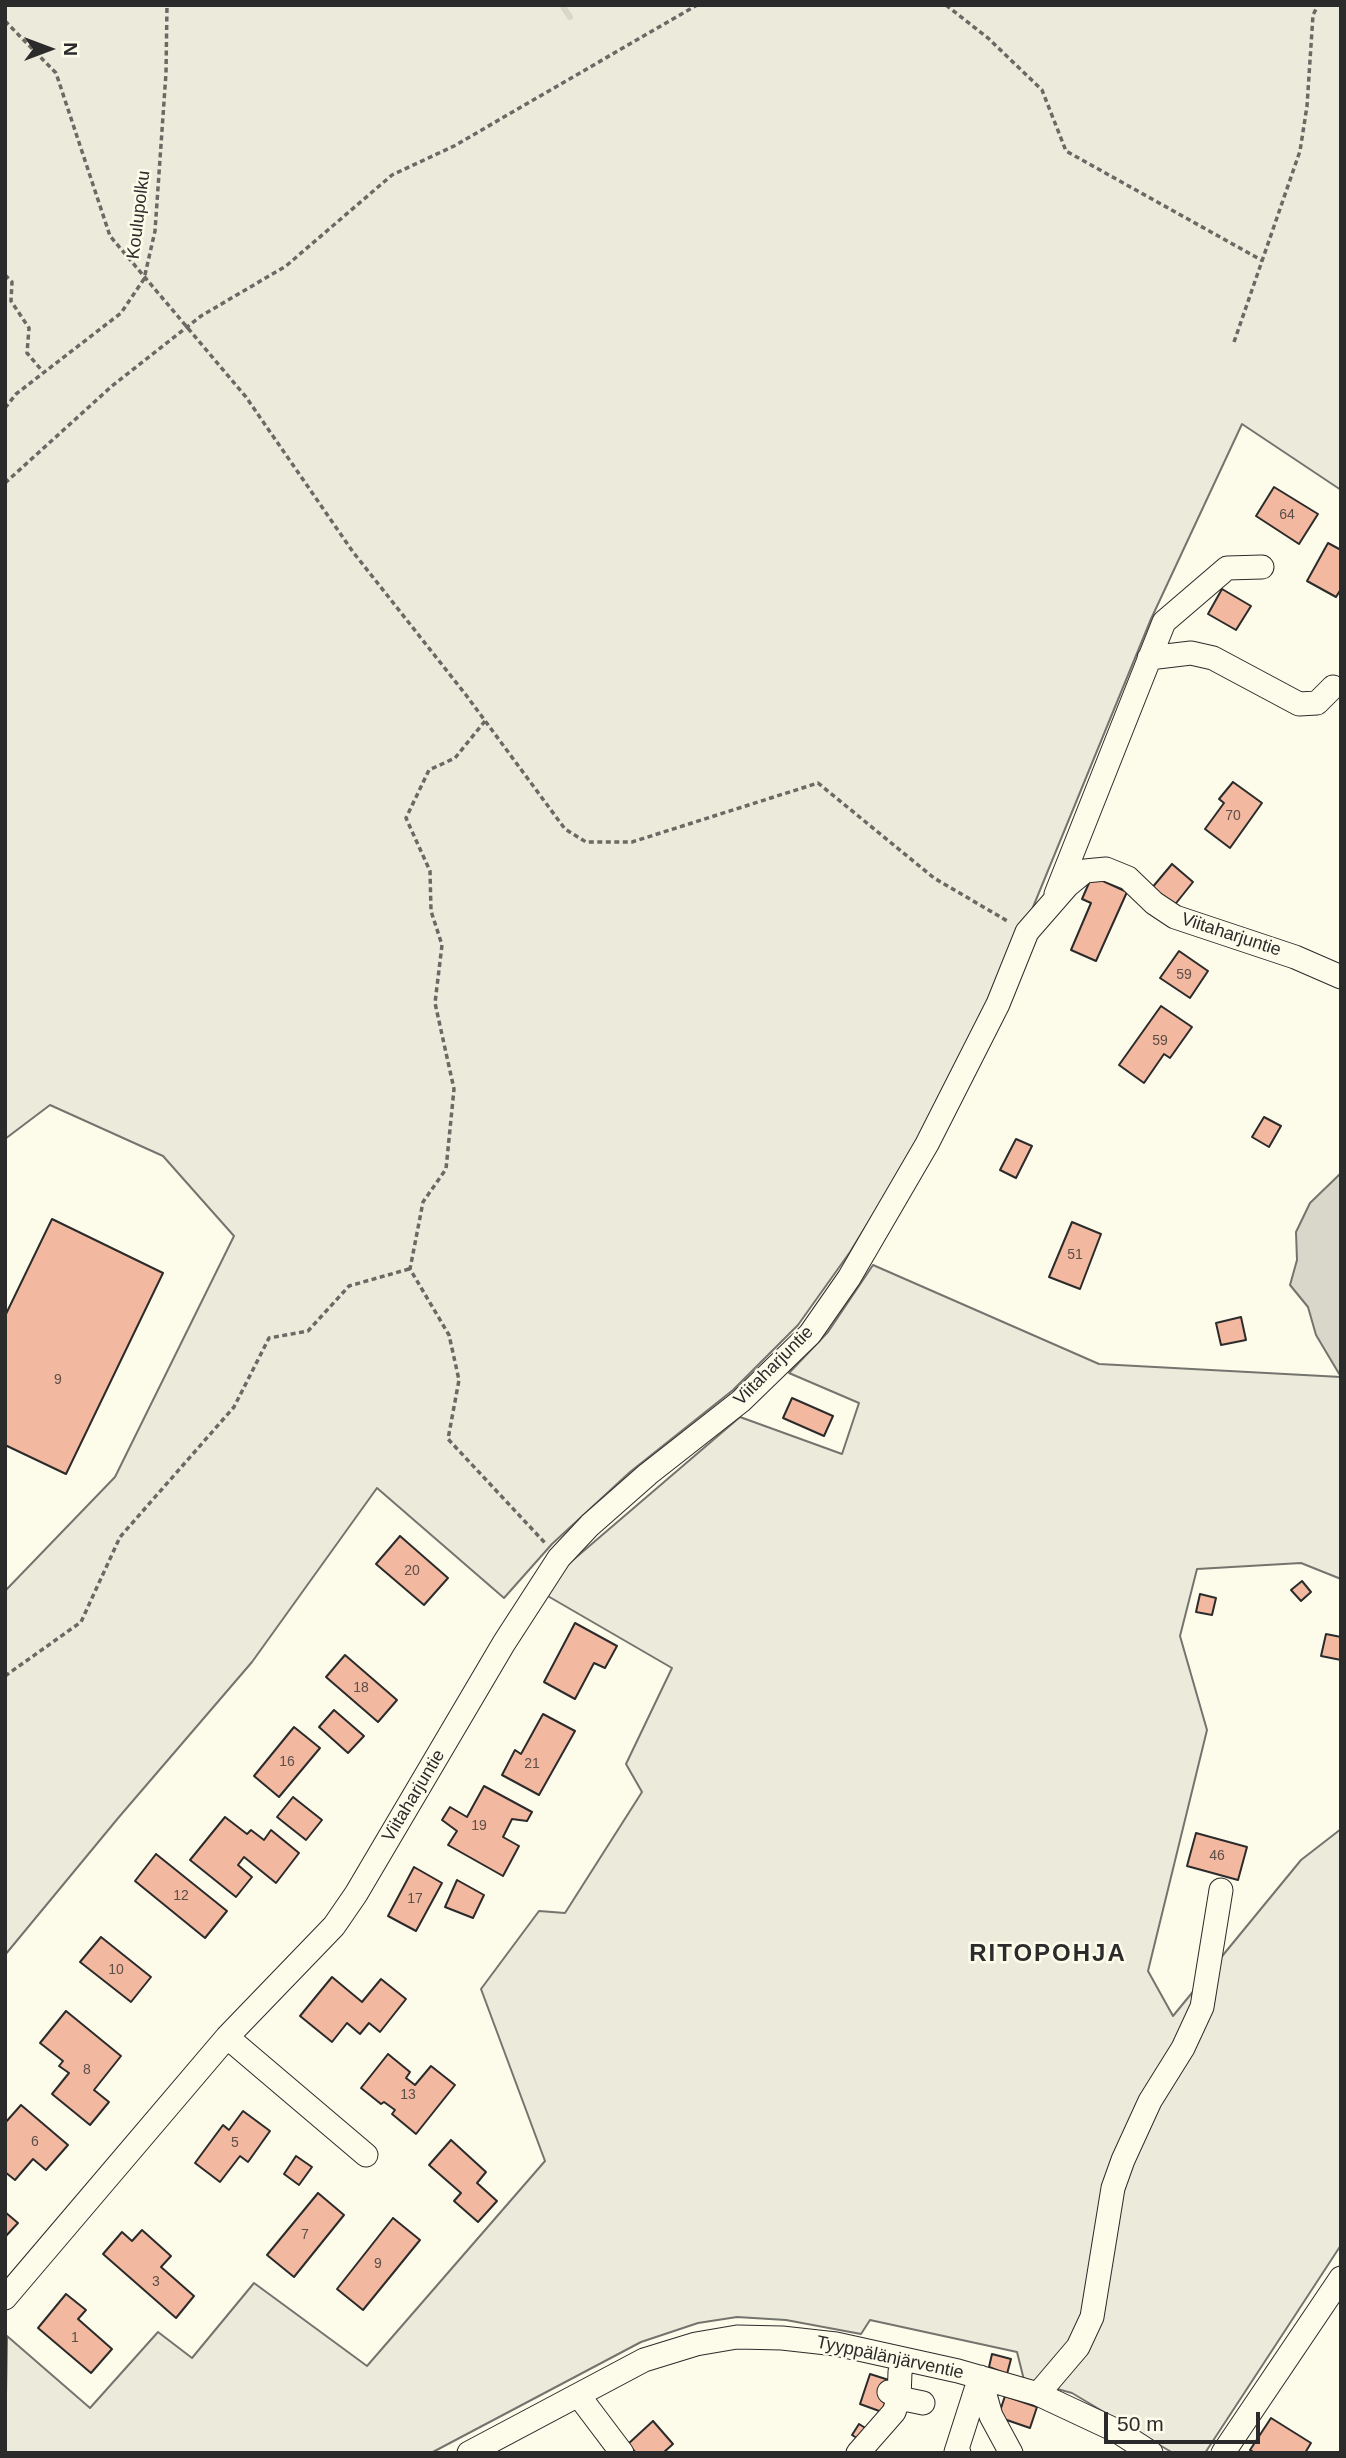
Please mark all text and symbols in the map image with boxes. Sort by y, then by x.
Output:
north arrow [14,14,84,84]
text: N [60,42,81,56]
street label: Koulupolku [123,169,155,261]
house number: 64 [1279,507,1295,523]
house number: 70 [1225,808,1241,824]
street label: Viitaharjuntie [1178,909,1284,961]
house number: 59 [1176,967,1192,983]
house number: 59 [1152,1033,1168,1049]
house number: 51 [1067,1247,1083,1263]
street label: Viitaharjuntie [730,1322,818,1410]
house number: 9 [54,1372,62,1388]
house number: 20 [404,1563,420,1579]
house number: 18 [353,1680,369,1696]
street label: Viitaharjuntie [378,1746,450,1846]
house number: 16 [279,1754,295,1770]
house number: 21 [524,1756,540,1772]
house number: 19 [471,1818,487,1834]
house number: 46 [1209,1848,1225,1864]
house number: 12 [173,1888,189,1904]
house number: 17 [407,1891,423,1907]
district label: RITOPOHJA [970,1940,1126,1968]
house number: 10 [108,1962,124,1978]
house number: 8 [83,2062,91,2078]
house number: 13 [400,2087,416,2103]
house number: 6 [31,2134,39,2150]
house number: 5 [231,2135,239,2151]
house number: 7 [301,2227,309,2243]
house number: 9 [374,2256,382,2272]
house number: 3 [152,2274,160,2290]
house number: 1 [71,2330,79,2346]
street label: Tyyppälänjärventie [814,2332,966,2384]
scale bar [1108,2398,1264,2442]
text: 50 m [1117,2412,1164,2435]

